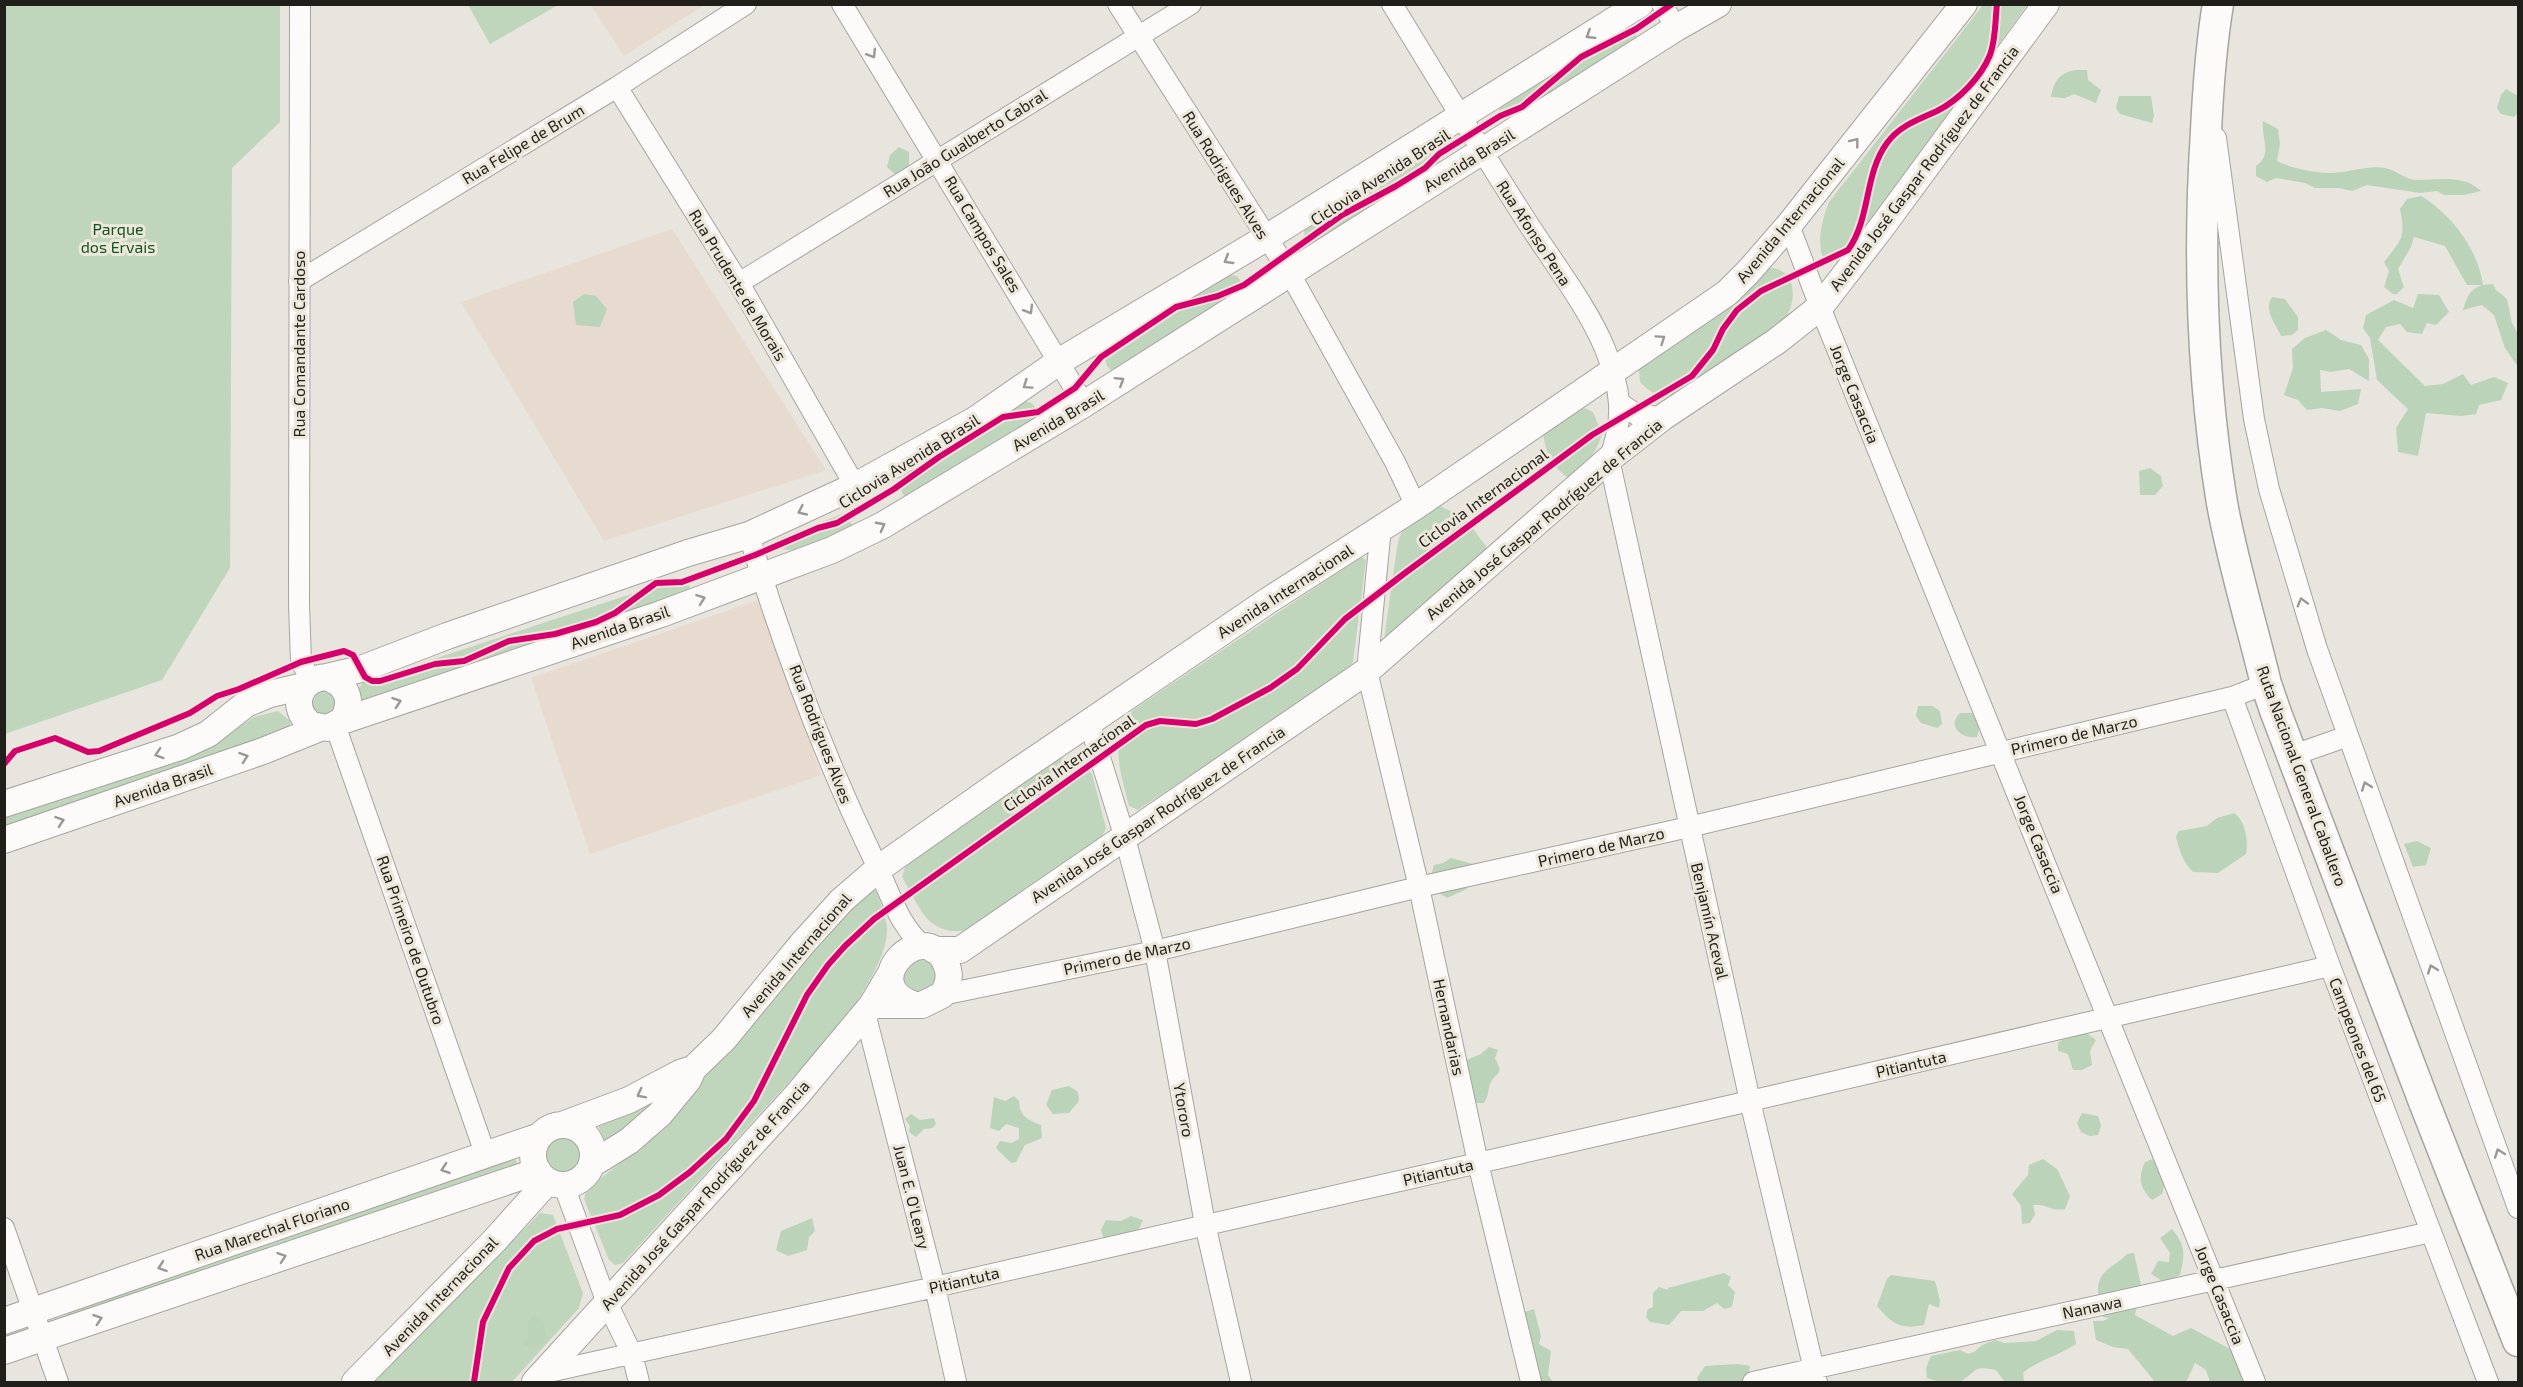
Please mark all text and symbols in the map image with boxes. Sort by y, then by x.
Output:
one-way arrow [1586,28,1596,40]
street label: Avenida José Gaspar Rodríguez de Francia [1825,41,2022,294]
one-way arrow [865,48,877,58]
street label: Rua João Gualberto Cabral [879,84,1050,201]
street label: Rua Felipe de Brum [458,100,587,188]
street label: Rua Rodrigues Alves [1179,107,1273,242]
street label: Ciclovia Avenida Brasil [1306,124,1453,229]
street label: Avenida Brasil [1420,124,1518,195]
one-way arrow [1848,137,1859,148]
street label: Avenida Internacional [1732,153,1848,286]
street label: Rua Campos Sales [941,172,1026,295]
street label: Rua Afonso Pena [1493,176,1576,289]
street label: Rua Prudente de Morais [686,206,791,364]
park label: Parque dos Ervais [81,219,155,256]
street label: Rua Comandante Cardoso [289,251,308,437]
one-way arrow [1224,253,1234,265]
one-way arrow [1021,304,1033,314]
one-way arrow [1655,335,1666,346]
street label: Jorge Casaccia [1827,342,1884,446]
one-way arrow [1114,377,1124,389]
one-way arrow [1022,378,1033,389]
street label: Avenida Brasil [1009,385,1107,454]
street label: Ciclovia Avenida Brasil [835,409,983,512]
street label: Avenida José Gaspar Rodríguez de Francia [1422,414,1666,623]
street label: Ciclovia Internacional [1414,444,1552,551]
one-way arrow [798,504,809,516]
one-way arrow [875,522,886,533]
street label: Avenida Internacional [1213,540,1356,642]
one-way arrow [695,594,706,606]
one-way arrow [2297,597,2309,608]
street label: Avenida Brasil [568,601,672,652]
street label: Rua Rodrigues Alves [786,662,857,806]
street label: Ruta Nacional General Caballero [2254,663,2351,889]
one-way arrow [391,697,402,709]
street label: Ciclovia Internacional [999,710,1138,815]
street label: Primero de Marzo [2009,711,2139,758]
street label: Avenida José Gaspar Rodríguez de Francia [1027,721,1288,906]
one-way arrow [154,747,165,759]
one-way arrow [238,752,249,765]
street label: Avenida Brasil [111,759,215,810]
one-way arrow [2361,781,2373,792]
street label: Jorge Casaccia [2011,792,2068,896]
one-way arrow [54,815,65,828]
street label: Primero de Marzo [1536,823,1666,870]
street label: Rua Primeiro de Outubro [374,853,449,1027]
street label: Benjamín Aceval [1687,861,1733,982]
street label: Avenida Internacional [737,889,855,1020]
street label: Primero de Marzo [1062,933,1192,978]
one-way arrow [2427,965,2440,975]
street label: Campeones del 65 [2326,975,2391,1105]
street label: Hernandarias [1430,977,1469,1077]
street label: Pitiantuta [1874,1046,1948,1081]
street label: Avenida José Gaspar Rodríguez de Francia [596,1076,813,1313]
street label: Ytororo [1170,1081,1199,1138]
one-way arrow [636,1087,647,1098]
street label: Juan E. O'Leary [890,1143,935,1252]
one-way arrow [2493,1148,2506,1159]
street label: Pitiantuta [1401,1154,1475,1189]
one-way arrow [440,1162,451,1175]
street label: Rua Marechal Floriano [192,1193,352,1264]
street label: Avenida Internacional [378,1232,501,1359]
street label: Jorge Casaccia [2192,1243,2249,1347]
one-way arrow [276,1252,287,1264]
one-way arrow [157,1259,168,1272]
street label: Pitiantuta [927,1262,1001,1297]
street label: Nanawa [2061,1291,2123,1322]
one-way arrow [92,1314,103,1327]

